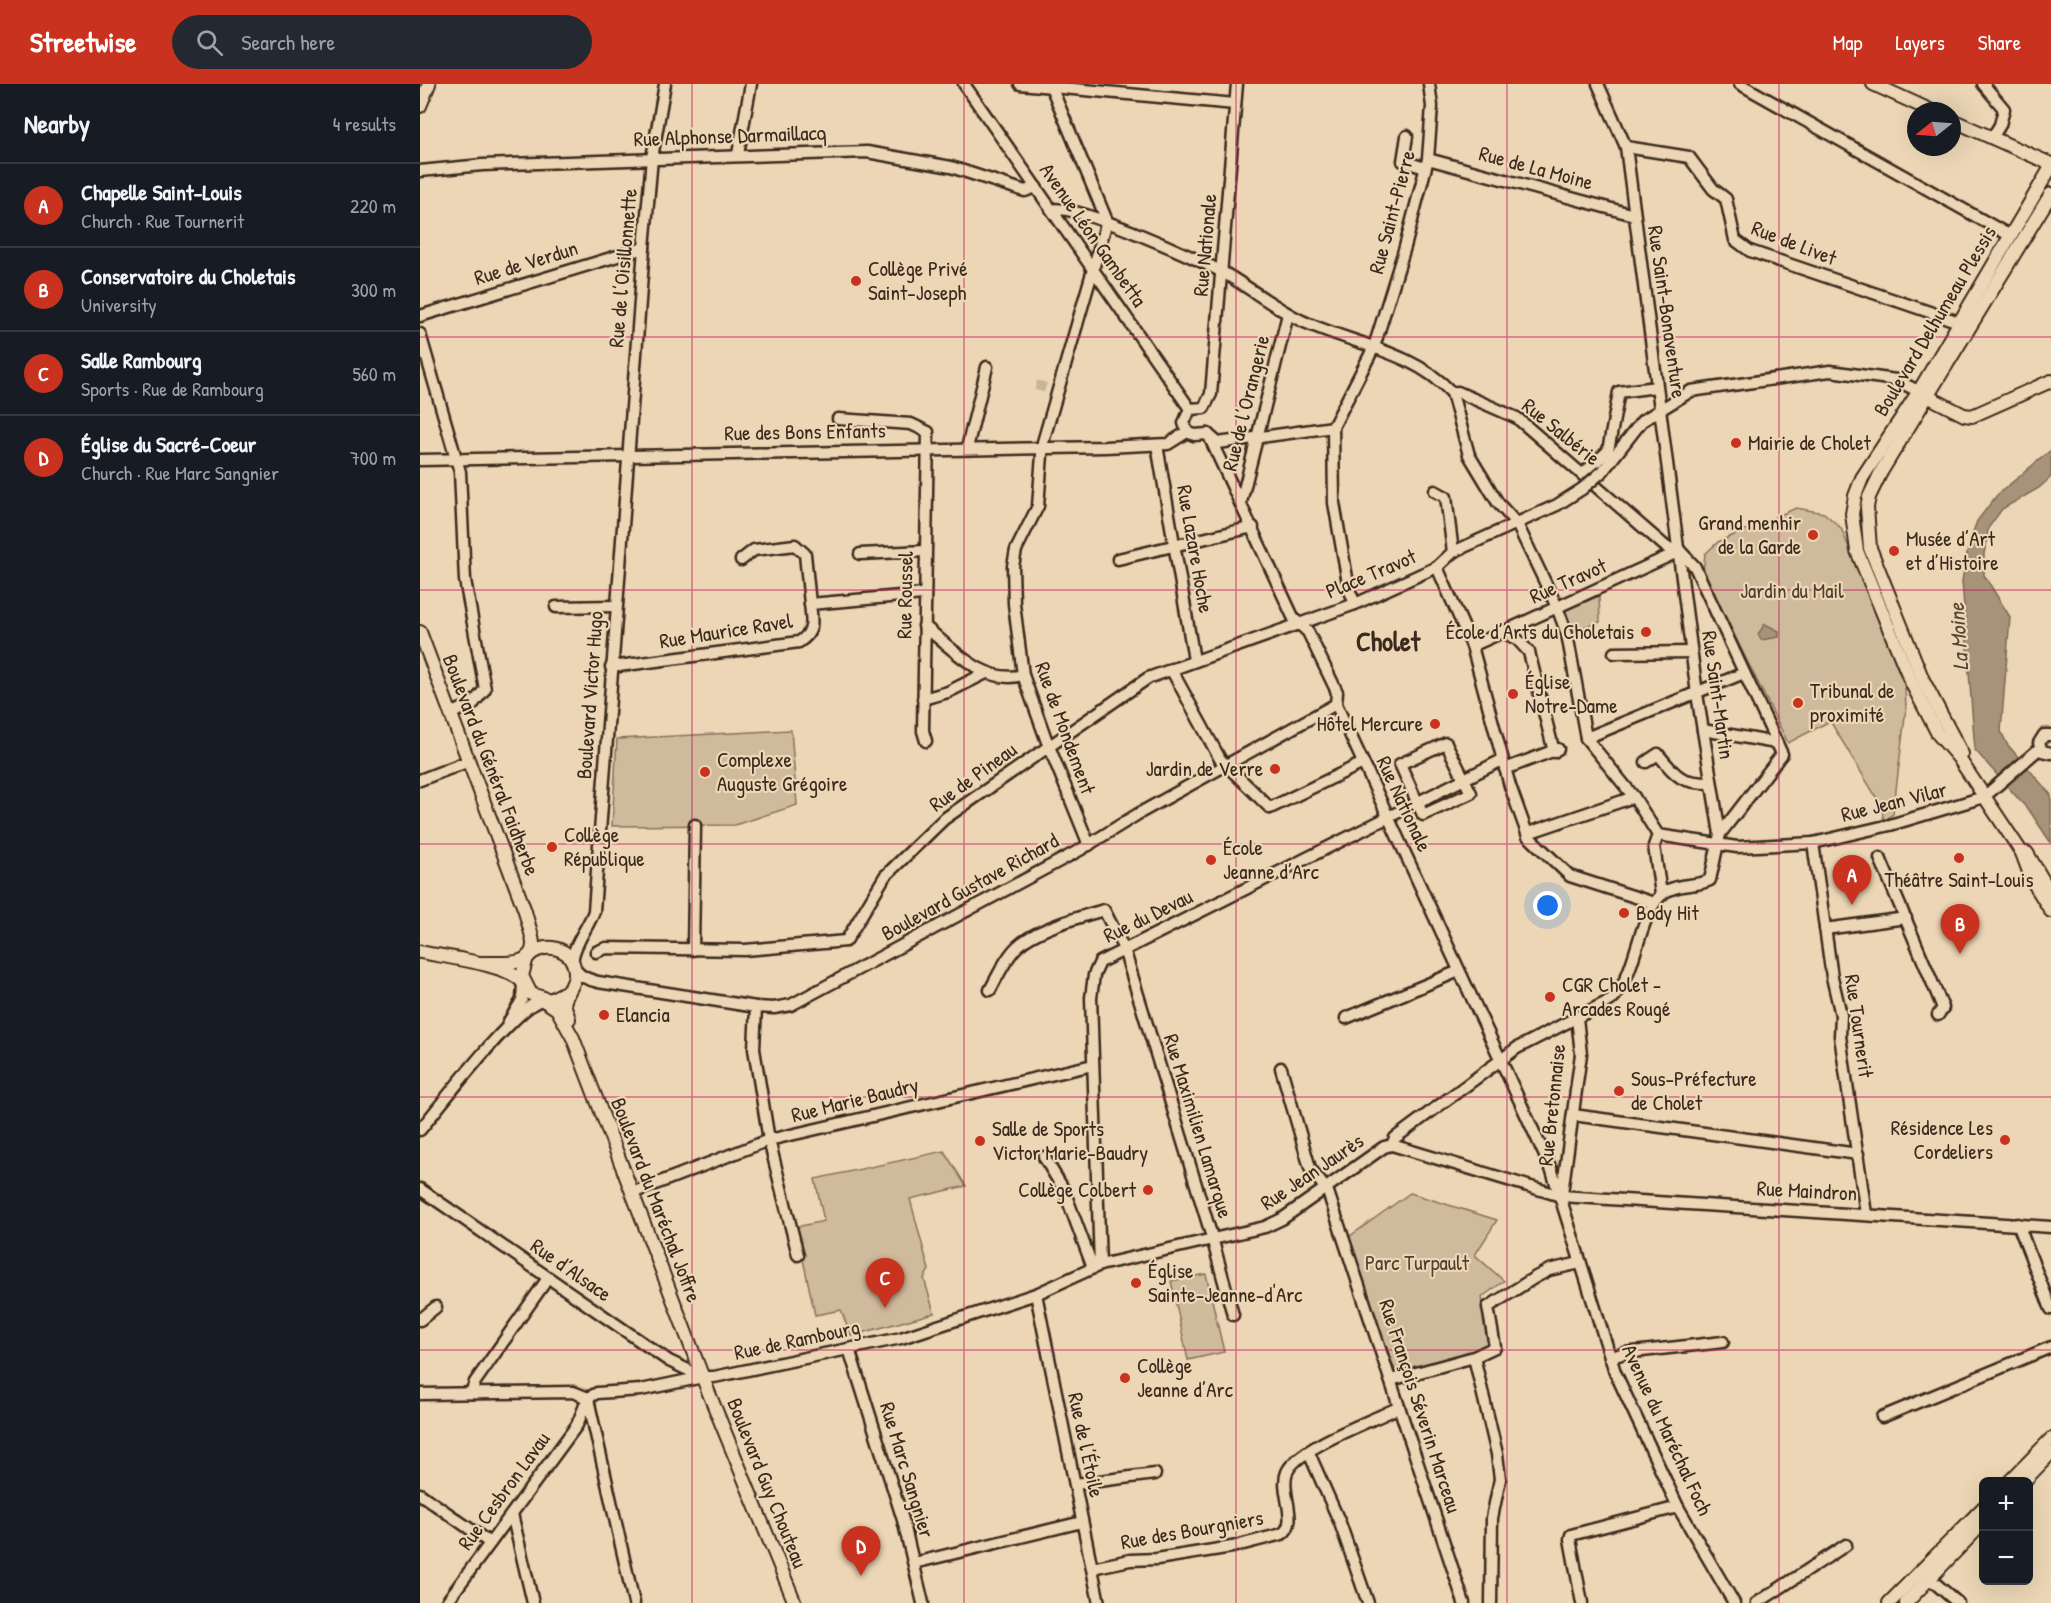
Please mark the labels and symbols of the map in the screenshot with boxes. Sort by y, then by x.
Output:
north arrow [1907,102,1961,156]
street label: Rue Alphonse Darmaillacq [633,118,827,153]
street label: Rue de La Moine [1476,138,1596,197]
street label: Rue Saint-Pierre [1361,147,1422,277]
street label: Avenue Léon Gambetta [1033,157,1154,312]
street label: Rue de l’Oisillonnette [601,187,644,349]
street label: Rue Nationale [1186,193,1223,297]
street label: Rue de Livet [1747,213,1842,272]
street label: Boulevard Delhumeau Plessis [1866,220,2003,421]
street label: Rue Saint-Bonaventure [1641,224,1694,400]
street label: Rue de Verdun [471,233,581,292]
place label: Collège Privé Saint-Joseph [868,254,968,307]
marker: Collège Privé Saint-Joseph [849,274,863,288]
street label: Rue de l’Orangerie [1215,332,1276,474]
street label: Rue Salbérie [1516,391,1606,472]
street label: Rue des Bons Enfants [724,416,886,447]
place label: Mairie de Cholet [1748,428,1872,457]
marker: Mairie de Cholet [1729,436,1743,450]
street label: Rue Lazare Hoche [1170,483,1221,615]
place label: Grand menhir de la Garde [1698,508,1801,561]
place label: Musée d’Art et d’Histoire [1906,524,1999,577]
marker: Grand menhir de la Garde [1806,528,1820,542]
street label: Place Travot [1321,541,1421,606]
marker: Musée d’Art et d’Histoire [1887,544,1901,558]
street label: Rue Travot [1525,550,1612,610]
street label: Rue Roussel [889,551,920,639]
park label: Jardin du Mail [1740,576,1844,605]
water label: La Moine [1941,601,1975,672]
street label: Rue Maurice Ravel [657,606,795,655]
street label: Boulevard Victor Hugo [569,610,610,780]
place label: École d’Arts du Choletais [1446,617,1634,646]
district label: Cholet [1356,623,1422,659]
marker: École d’Arts du Choletais [1639,625,1653,639]
street label: Rue Saint-Martin [1695,629,1742,761]
street label: Boulevard du Général Faidherbe [436,650,547,880]
street label: Rue de Mondement [1028,658,1103,799]
place label: Église Notre-Dame [1525,667,1618,720]
place label: Tribunal de proximité [1810,676,1894,729]
marker: Église Notre-Dame [1506,687,1520,701]
marker: Tribunal de proximité [1791,696,1805,710]
place label: Hôtel Mercure [1317,709,1423,738]
marker: Hôtel Mercure [1428,717,1442,731]
street label: Rue de Pineau [923,735,1023,818]
place label: Complexe Auguste Grégoire [717,745,847,798]
street label: Rue Nationale [1370,751,1439,856]
place label: Jardin de Verre [1146,754,1263,783]
marker: Jardin de Verre [1268,762,1282,776]
marker: Complexe Auguste Grégoire [698,765,712,779]
street label: Rue Jean Vilar [1838,774,1950,829]
place label: Collège République [564,820,645,873]
street label: Boulevard Gustave Richard [876,826,1064,947]
place label: École Jeanne d’Arc [1223,833,1320,886]
marker: Collège République [545,840,559,854]
marker: Théâtre Saint-Louis [1952,851,1966,865]
marker: École Jeanne d’Arc [1204,853,1218,867]
pin: A [1832,856,1872,905]
place label: Théâtre Saint-Louis [1885,865,2033,894]
street label: Rue du Devau [1098,881,1198,950]
your location [1533,891,1562,920]
place label: Body Hit [1636,898,1700,927]
pin: B [1940,904,1980,954]
marker: Body Hit [1617,906,1631,920]
place label: CGR Cholet - Arcades Rougé [1562,970,1670,1023]
street label: Rue Tournerit [1838,973,1881,1080]
marker: CGR Cholet - Arcades Rougé [1543,990,1557,1004]
place label: Elancia [616,1000,670,1029]
marker: Elancia [597,1008,611,1022]
street label: Rue Maximilien Lamarque [1157,1030,1240,1221]
street label: Rue Bretonnaise [1531,1043,1572,1167]
place label: Sous-Préfecture de Cholet [1631,1064,1757,1117]
street label: Rue Marie Baudry [788,1070,922,1129]
marker: Sous-Préfecture de Cholet [1612,1084,1626,1098]
street label: Boulevard du Maréchal Joffre [604,1093,709,1306]
place label: Résidence Les Cordeliers [1891,1113,1993,1166]
place label: Salle de Sports Victor Marie-Baudry [992,1114,1148,1167]
street label: Rue Jean Jaurès [1254,1126,1369,1217]
marker: Résidence Les Cordeliers [1998,1133,2012,1147]
marker: Salle de Sports Victor Marie-Baudry [973,1134,987,1148]
street label: Rue Maindron [1756,1173,1858,1208]
place label: Collège Colbert [1018,1175,1137,1204]
marker: Collège Colbert [1141,1183,1155,1197]
street label: Rue d’Alsace [525,1231,618,1308]
park label: Parc Turpault [1365,1248,1470,1277]
place label: Église Sainte-Jeanne-d'Arc [1148,1256,1303,1309]
pin: C [866,1258,904,1308]
marker: Église Sainte-Jeanne-d'Arc [1129,1276,1143,1290]
street label: Rue François Séverin Marceau [1372,1295,1469,1517]
street label: Rue de Rambourg [732,1312,862,1367]
street label: Avenue du Maréchal Foch [1615,1340,1720,1520]
place label: Collège Jeanne d’Arc [1137,1351,1234,1404]
marker: Collège Jeanne d’Arc [1118,1371,1132,1385]
street label: Rue de l’Étoile [1061,1390,1112,1500]
street label: Boulevard Guy Chouteau [720,1394,815,1573]
street label: Rue Marc Sangnier [873,1399,942,1541]
street label: Rue Cesbron Lavau [451,1425,557,1556]
street label: Rue des Bourgniers [1118,1503,1265,1556]
pin: D [842,1526,880,1576]

